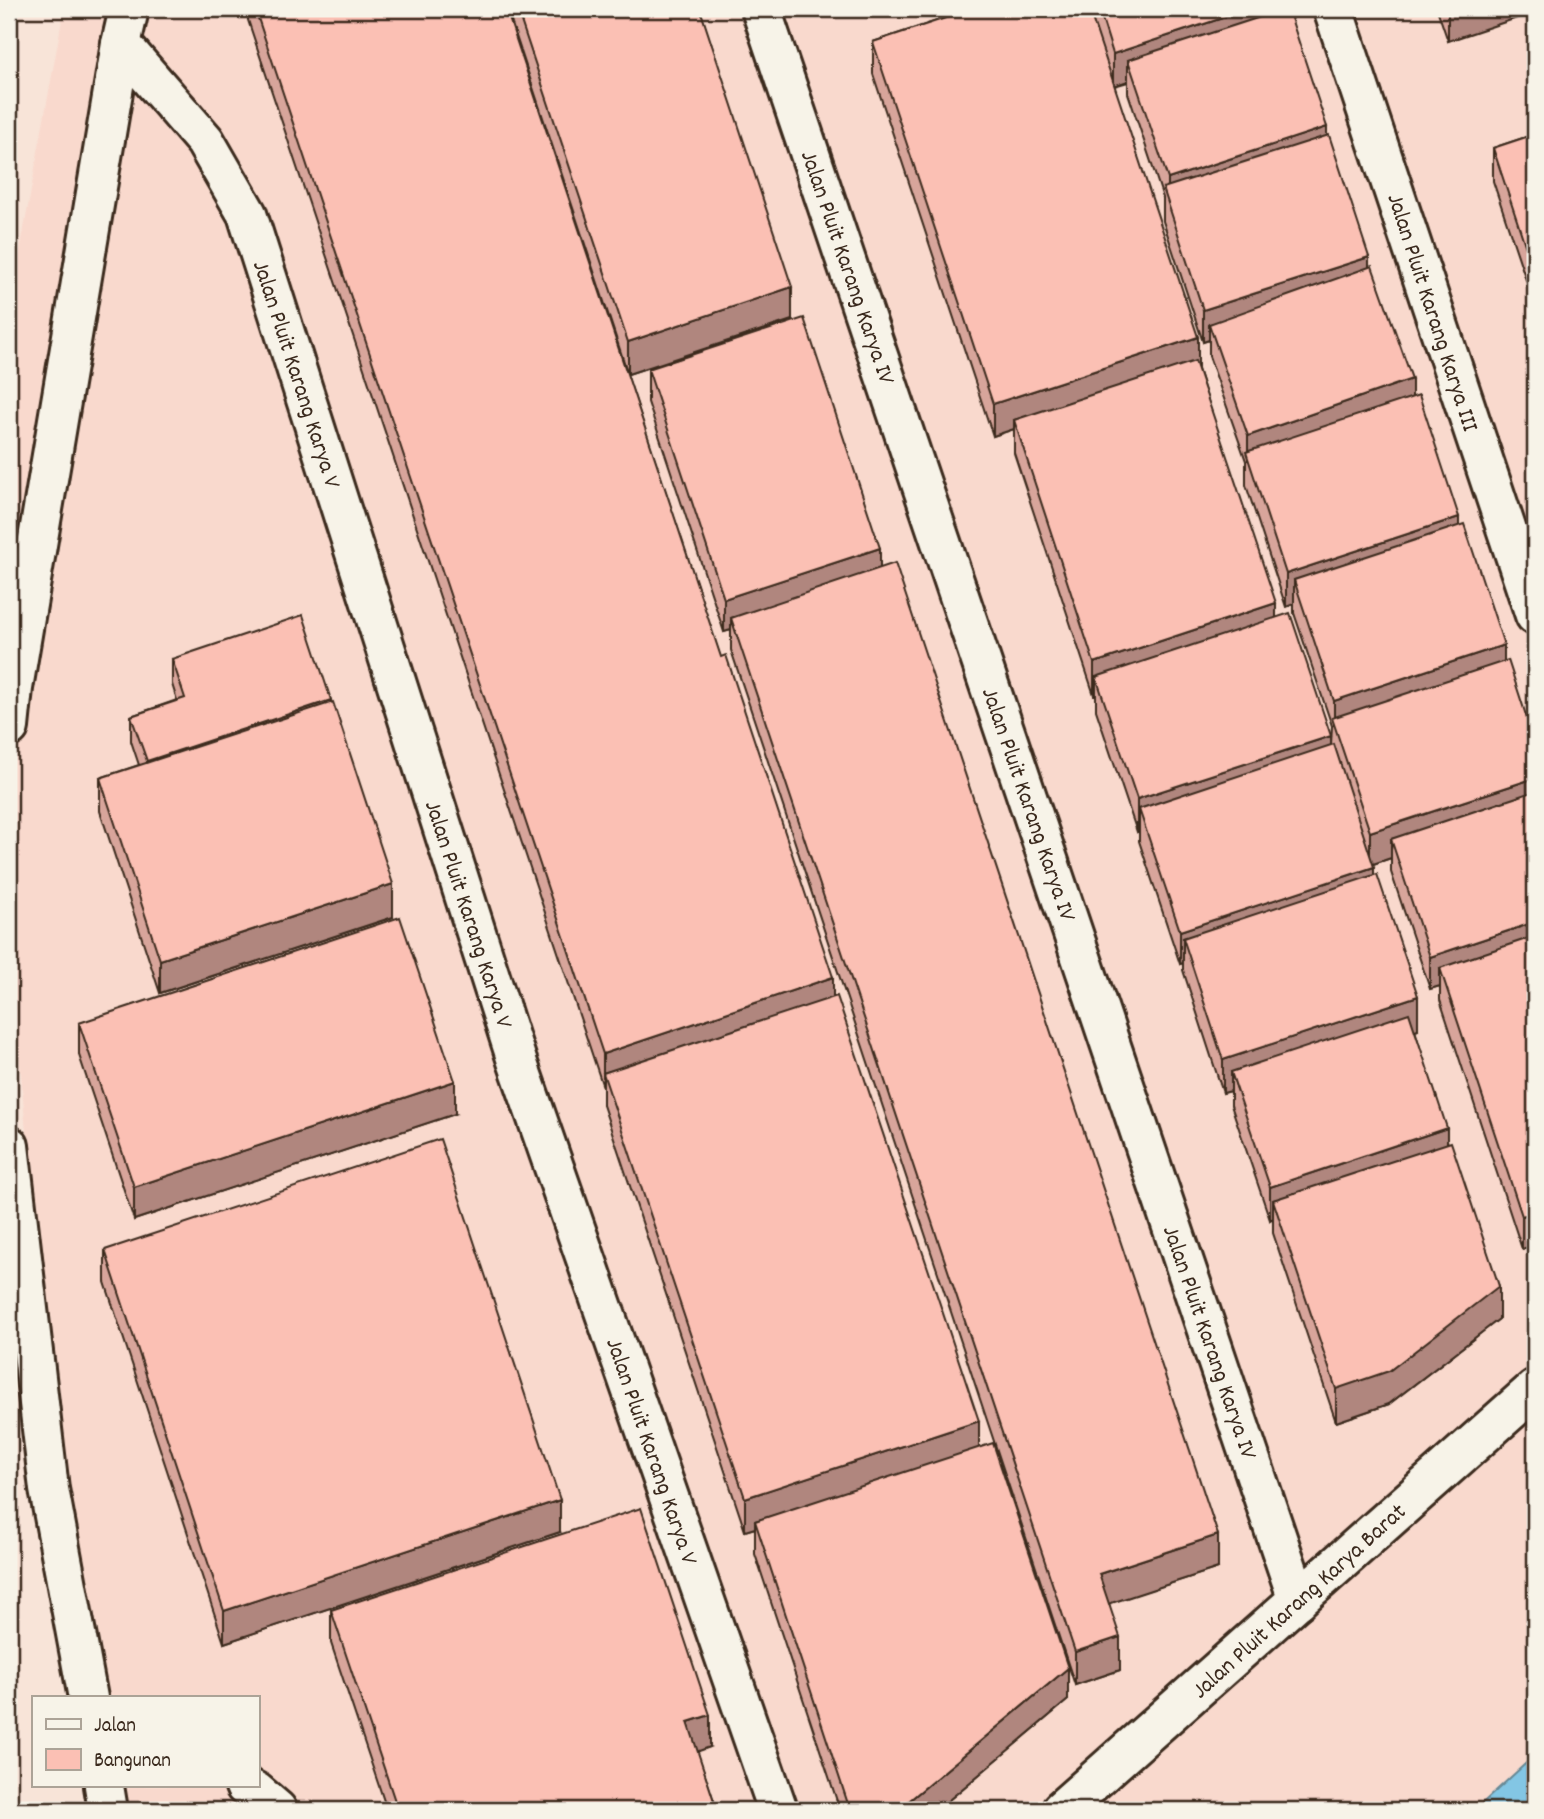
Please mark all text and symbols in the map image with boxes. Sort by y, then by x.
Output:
street label: Jalan Pluit Karang Karya IV [790,146,902,390]
street label: Jalan Pluit Karang Karya III [1377,189,1486,437]
street label: Jalan Pluit Karang Karya V [242,256,348,494]
street label: Jalan Pluit Karang Karya IV [971,683,1083,927]
street label: Jalan Pluit Karang Karya V [414,796,520,1034]
street label: Jalan Pluit Karang Karya IV [1152,1221,1264,1465]
street label: Jalan Pluit Karang Karya V [595,1334,705,1571]
street label: Jalan Pluit Karang Karya Barat [1185,1496,1415,1708]
legend [32,1696,259,1787]
text: Jalan [94,1712,136,1742]
text: Bangunan [94,1747,171,1777]

